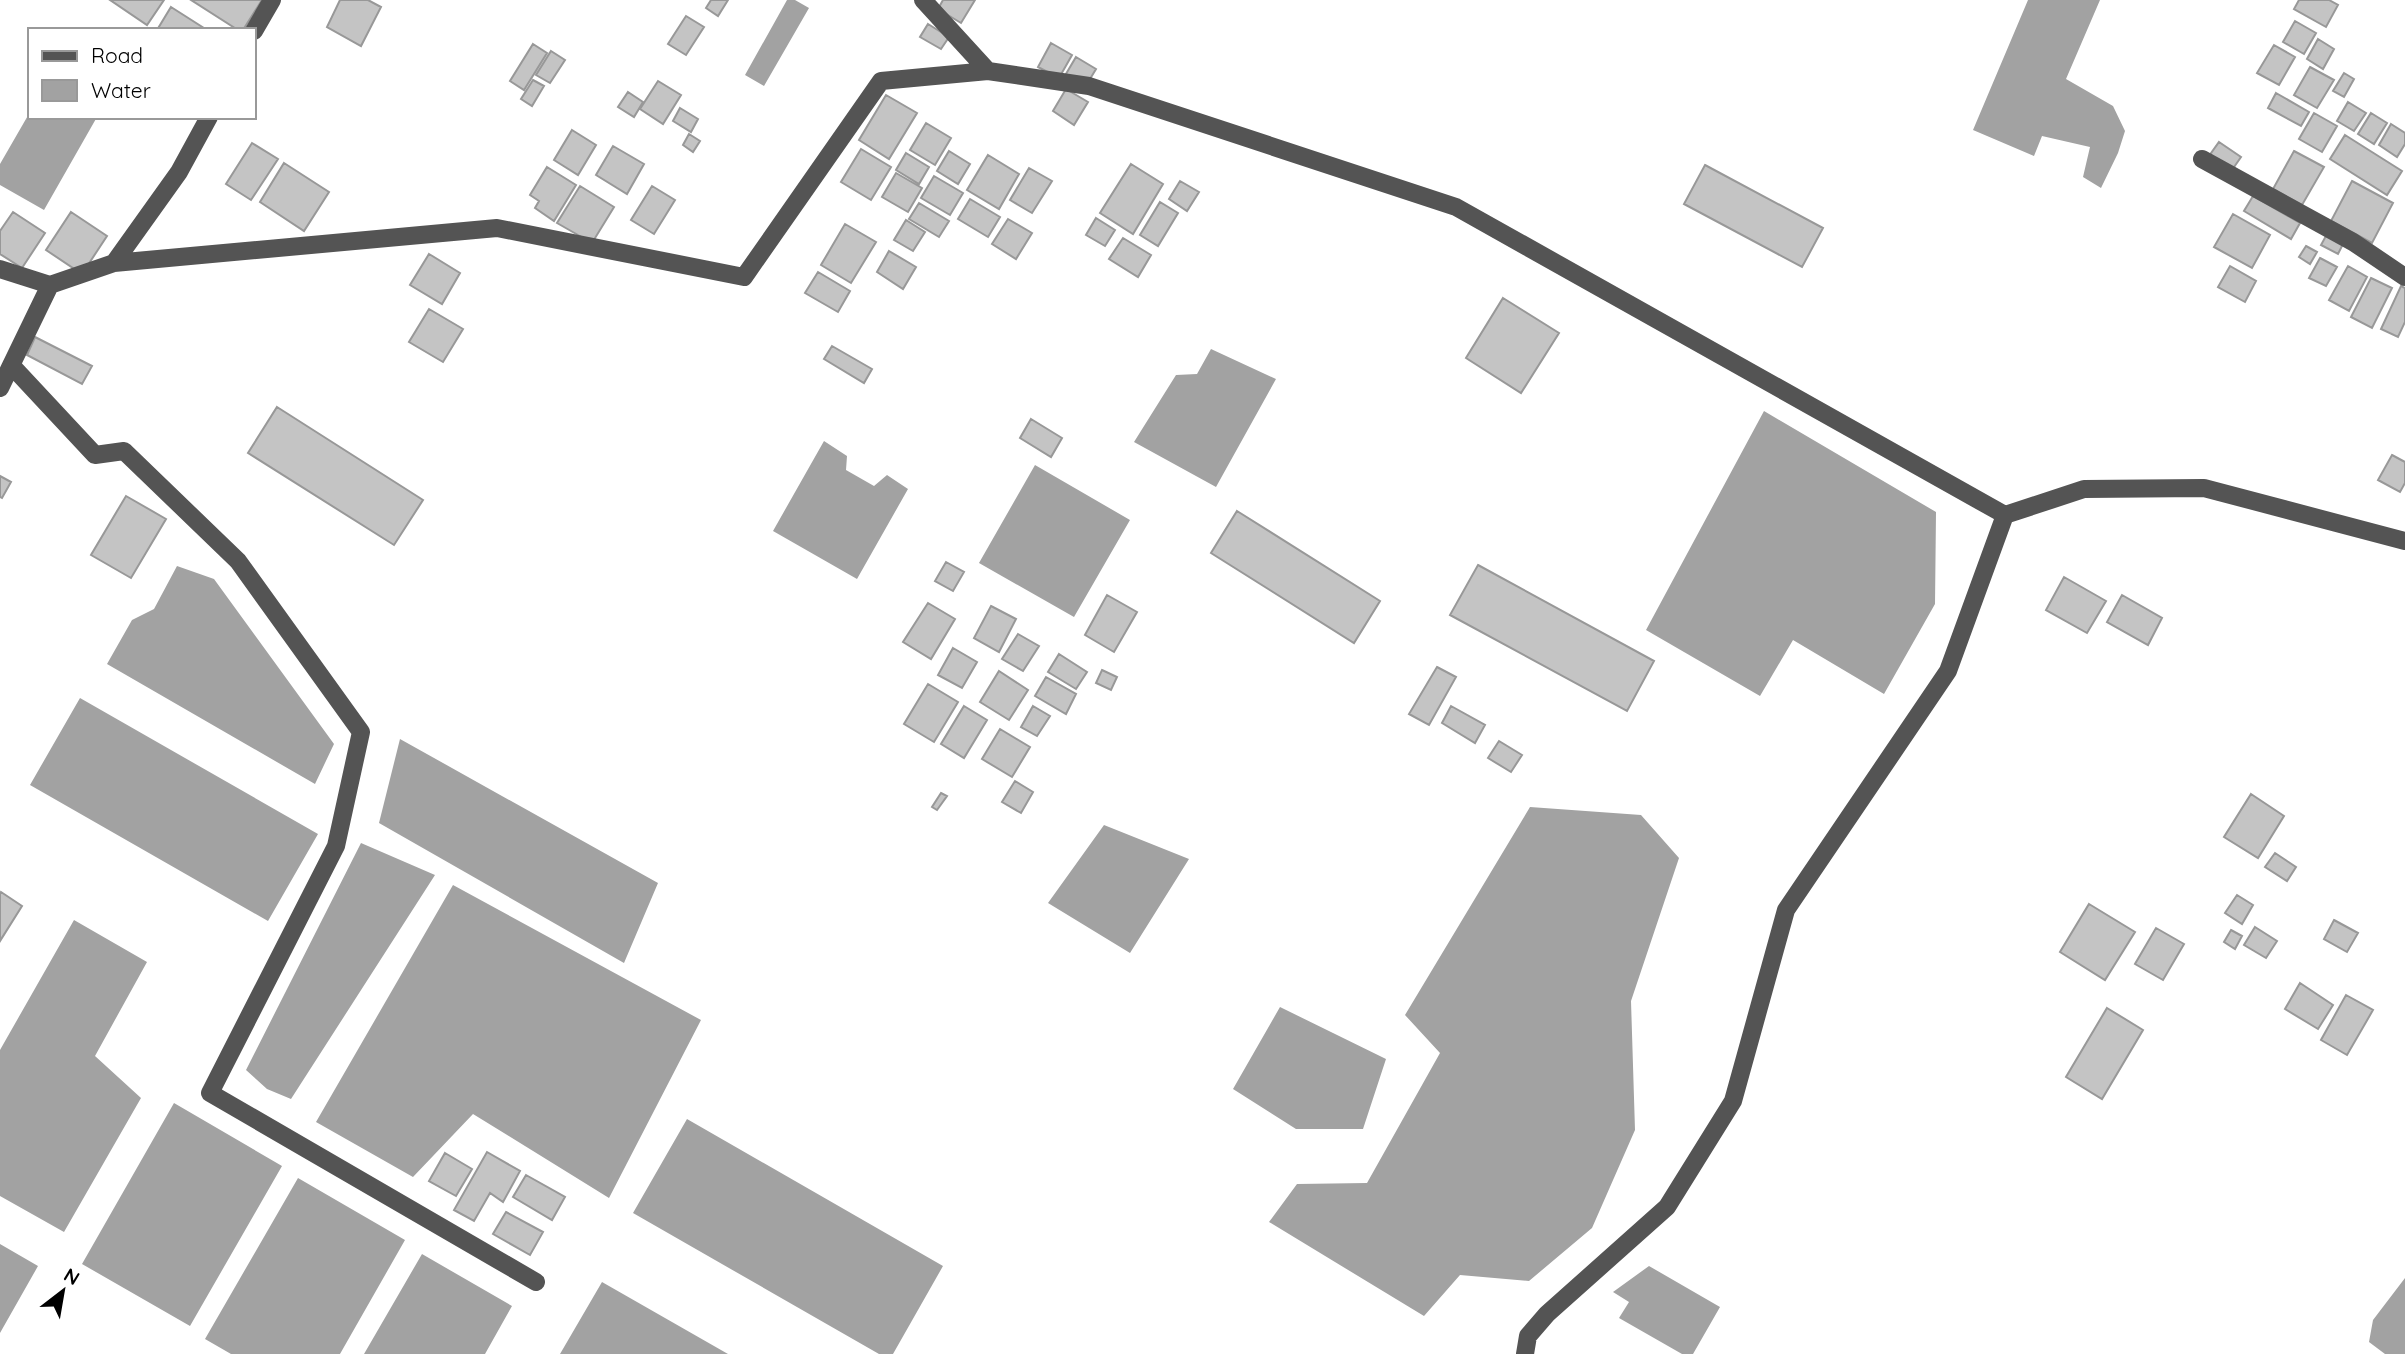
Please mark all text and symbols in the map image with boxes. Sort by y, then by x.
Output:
legend [28,28,256,119]
text: Road [91,42,143,68]
text: Water [91,77,151,103]
north arrow [28,1256,98,1326]
text: N [60,1263,84,1290]

